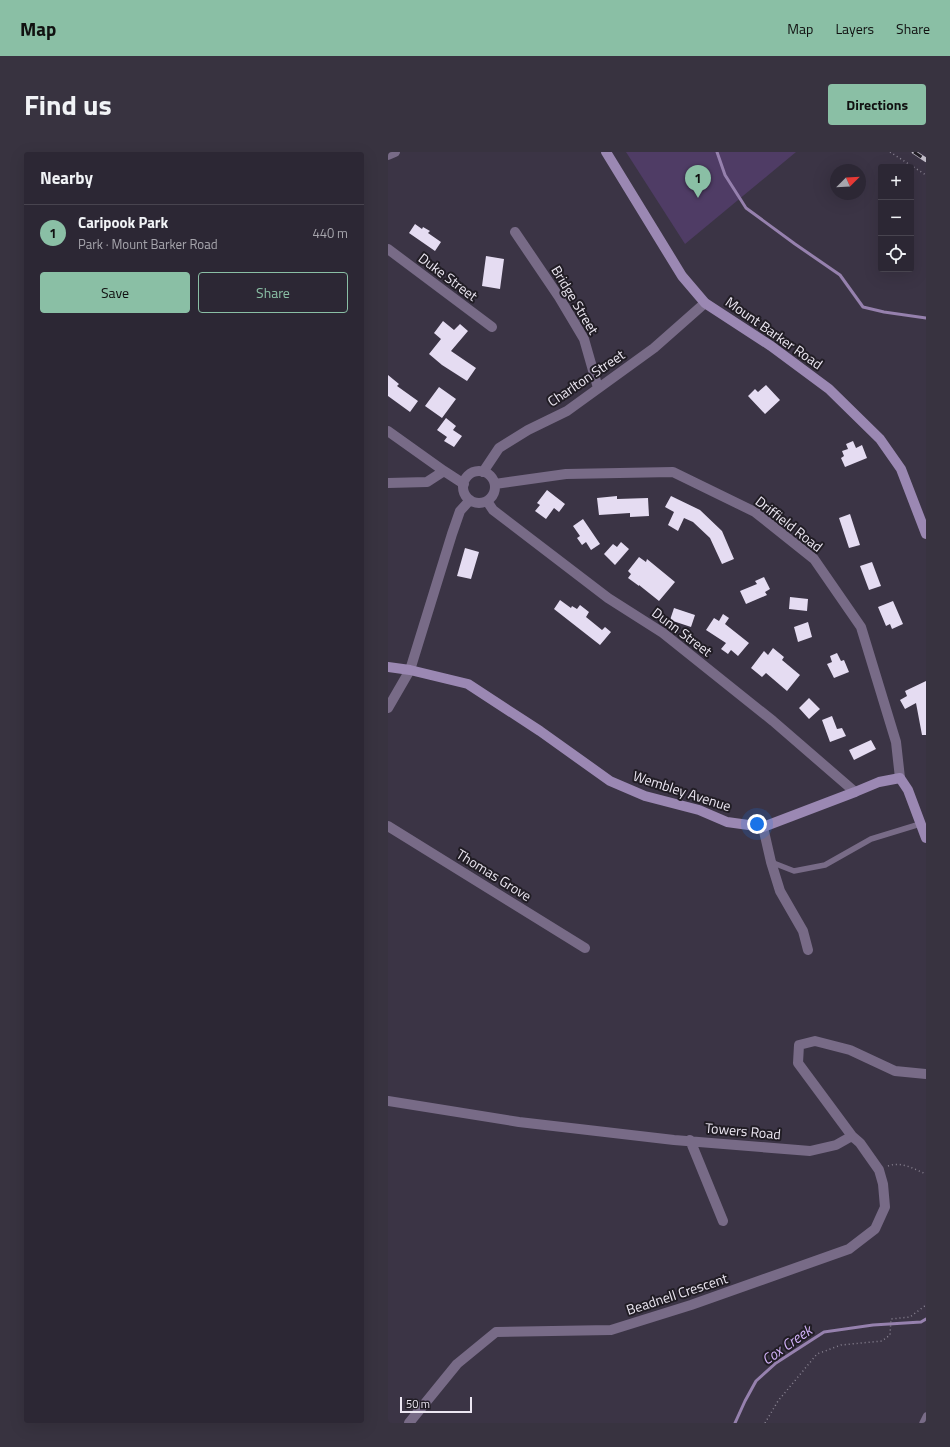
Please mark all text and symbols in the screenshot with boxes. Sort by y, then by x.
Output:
text: Map [20,14,56,43]
text: Map [787,18,813,39]
text: Layers [835,18,874,39]
text: Share [896,18,930,39]
text: Find us [24,83,112,126]
button: Directions [828,84,926,125]
north arrow [830,164,866,200]
map controls [878,164,914,272]
button: + [878,164,914,200]
text: Nearby [40,165,93,191]
pin: 1 [685,165,711,198]
button: − [878,200,914,236]
text: Caripook Park [78,211,168,234]
text: 1 [49,223,57,243]
text: 440 m [312,223,348,243]
text: Park · Mount Barker Road [78,234,218,254]
button: locate [878,236,914,272]
street label: Duke Street [414,247,482,306]
street label: Bridge Street [546,261,604,338]
button: Save [40,272,190,313]
button: Share [198,272,348,313]
street label: Mount Barker Road [721,291,827,374]
street label: Charlton Street [543,344,629,411]
street label: Driffield Road [751,491,827,557]
street label: Dunn Street [648,602,717,661]
street label: Wembley Avenue [630,765,734,816]
your location [747,814,767,834]
street label: Thomas Grove [453,843,536,906]
street label: Towers Road [704,1117,782,1144]
street label: Beadnell Crescent [623,1267,730,1320]
water label: Cox Creek [757,1318,818,1370]
scale bar [400,1395,472,1414]
text: 50 m [406,1396,430,1412]

